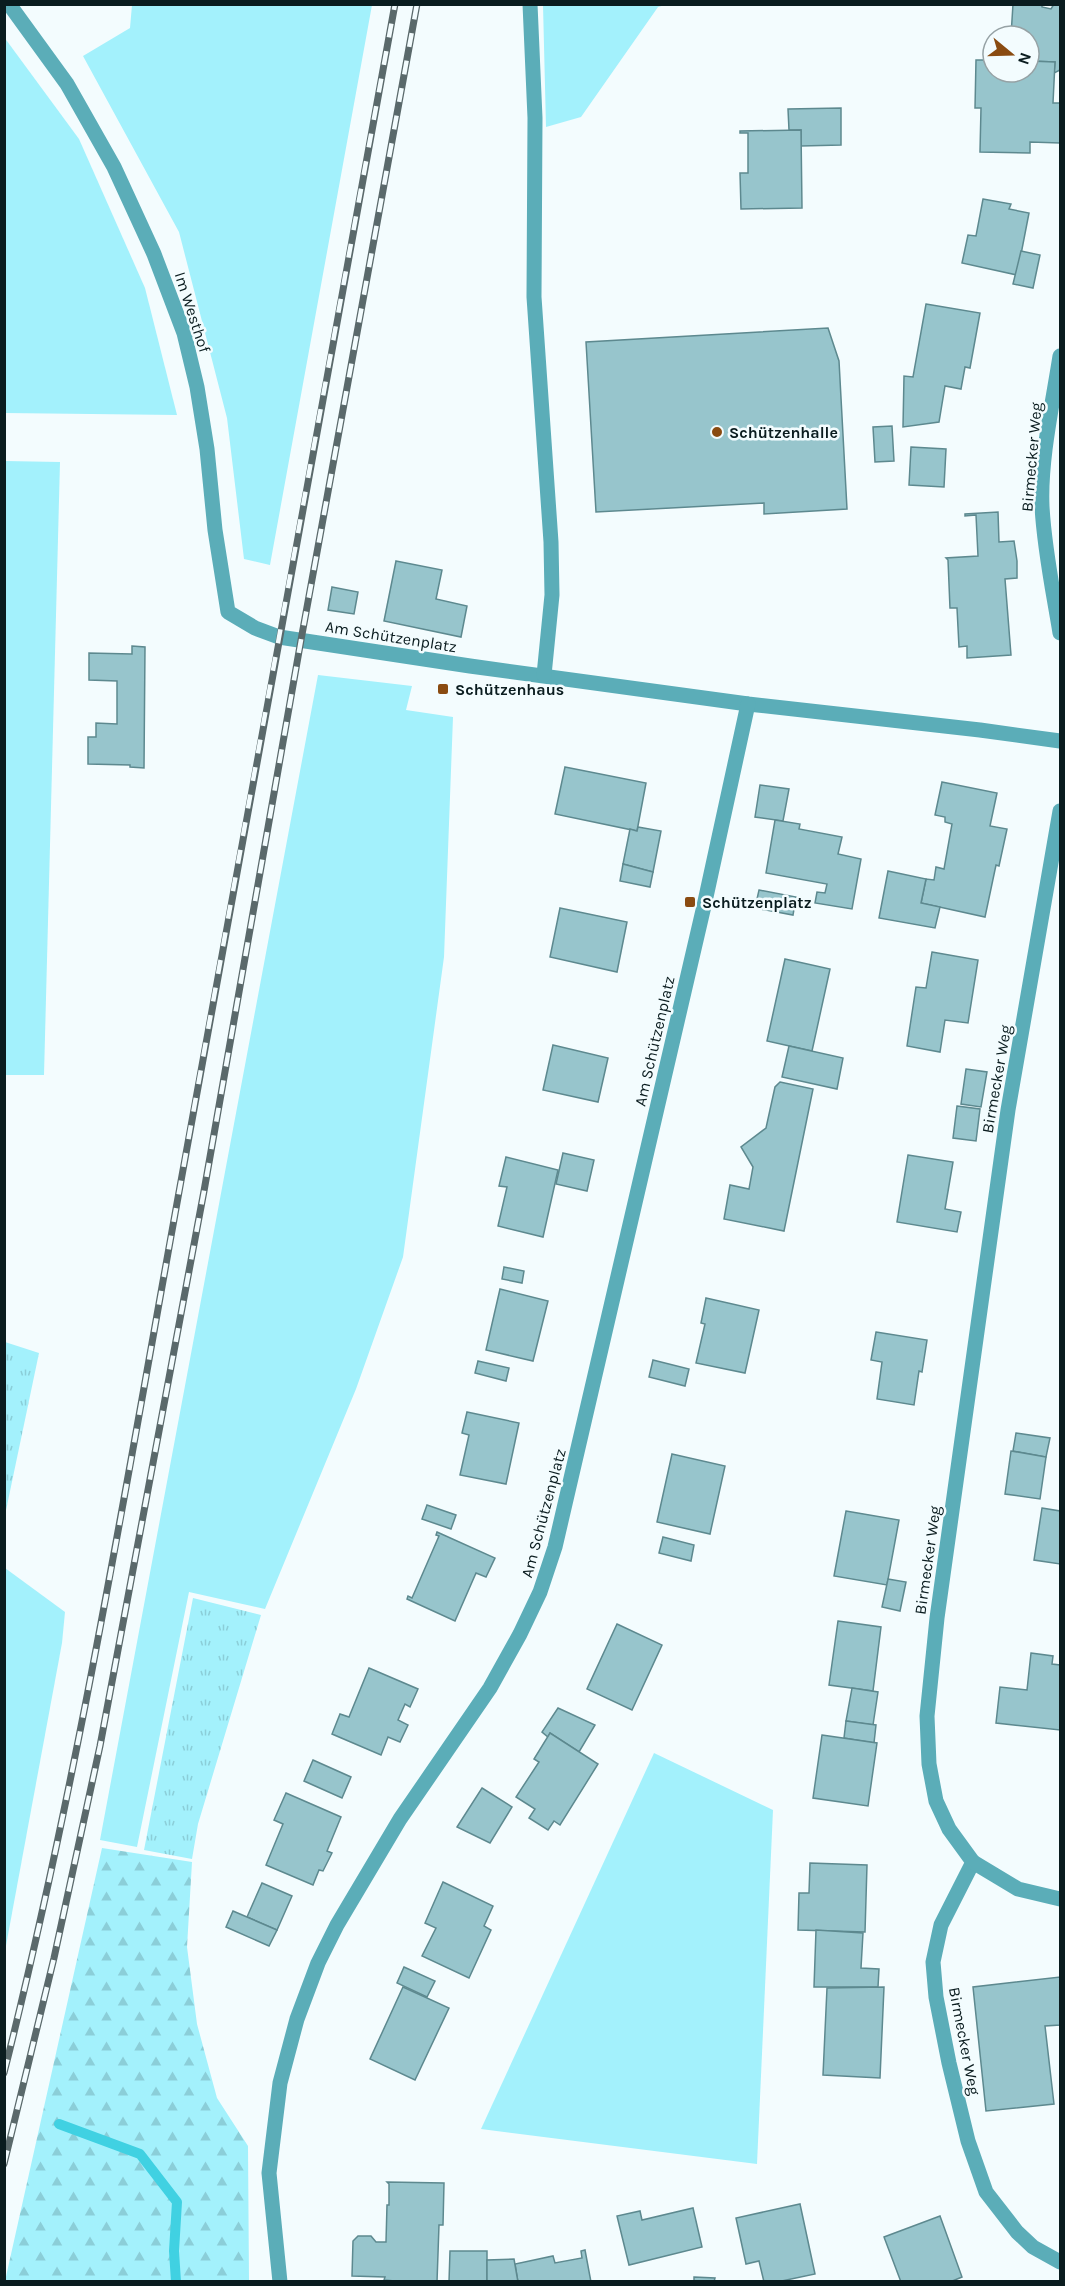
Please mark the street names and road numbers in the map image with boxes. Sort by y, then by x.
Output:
street label: Im Westhof [171,269,215,355]
street label: Birmecker Weg [1017,402,1046,513]
street label: Am Schützenplatz [324,617,458,656]
street label: Am Schützenplatz [630,974,679,1108]
street label: Birmecker Weg [978,1023,1015,1135]
street label: Am Schützenplatz [517,1446,570,1580]
street label: Birmecker Weg [910,1504,945,1616]
street label: Birmecker Weg [945,1985,984,2097]

